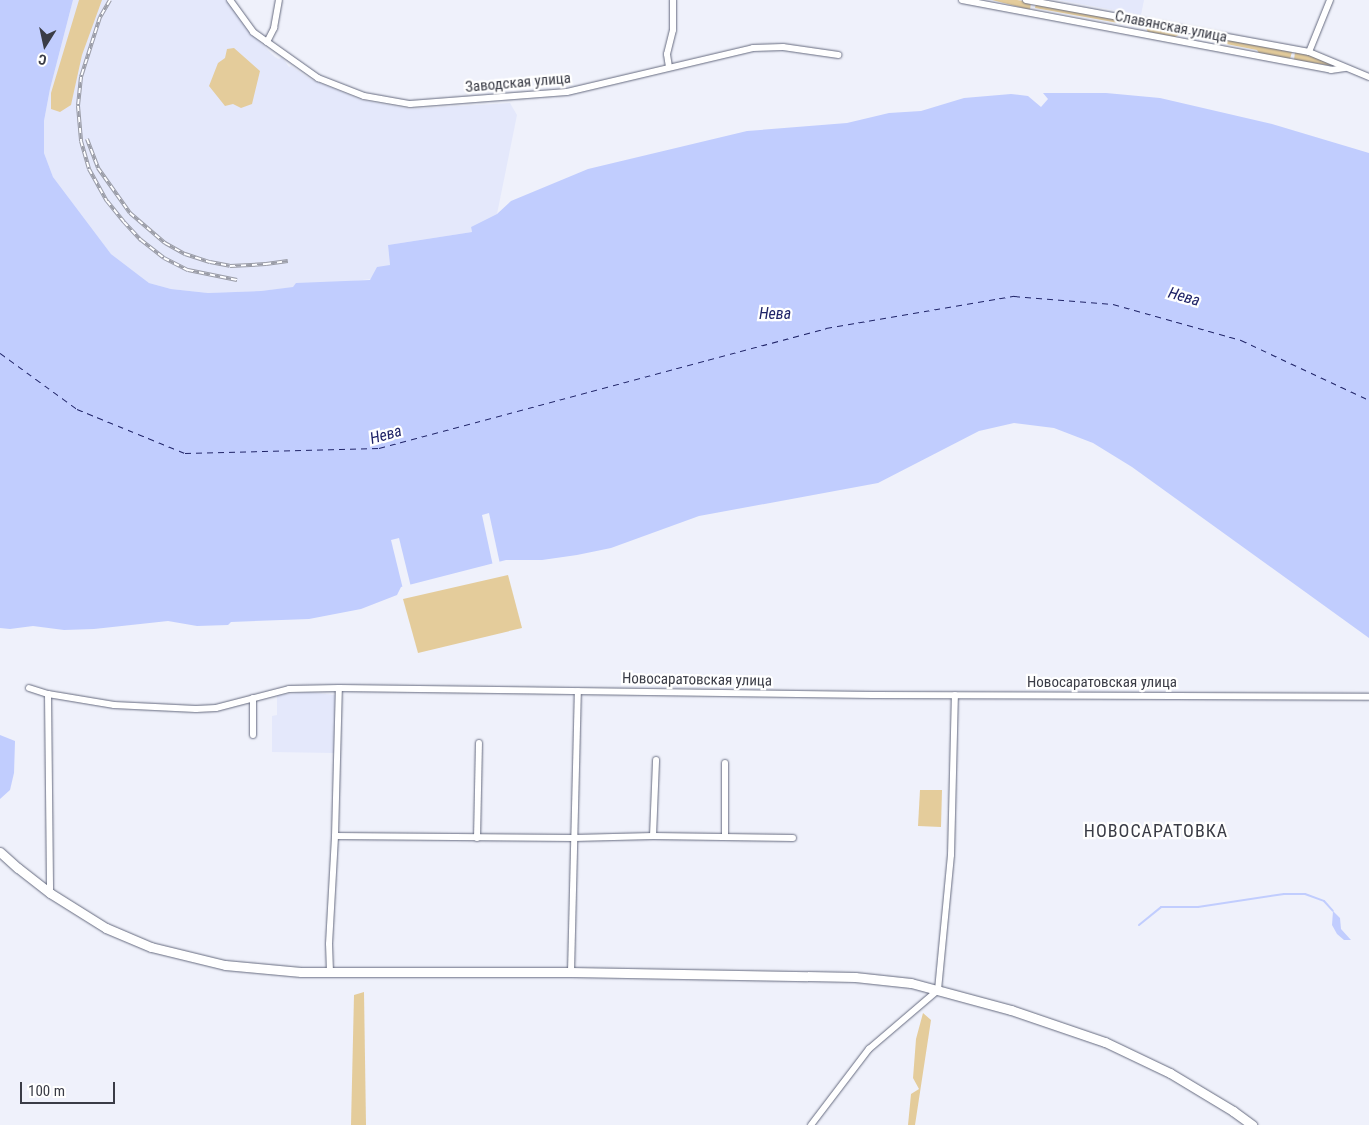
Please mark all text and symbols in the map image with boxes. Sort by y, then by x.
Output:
street label: Славянская улица [1113,7,1229,47]
north arrow [20,20,70,70]
text: С [37,51,48,68]
street label: Заводская улица [464,69,572,97]
water label: Нева [1166,283,1202,311]
water label: Нева [759,304,791,324]
water label: Нева [368,421,404,449]
street label: Новосаратовская улица [622,670,772,690]
street label: Новосаратовская улица [1027,674,1177,692]
district label: НОВОСАРАТОВКА [1082,820,1230,842]
scale bar [22,1072,118,1104]
text: 100 m [28,1082,65,1100]

